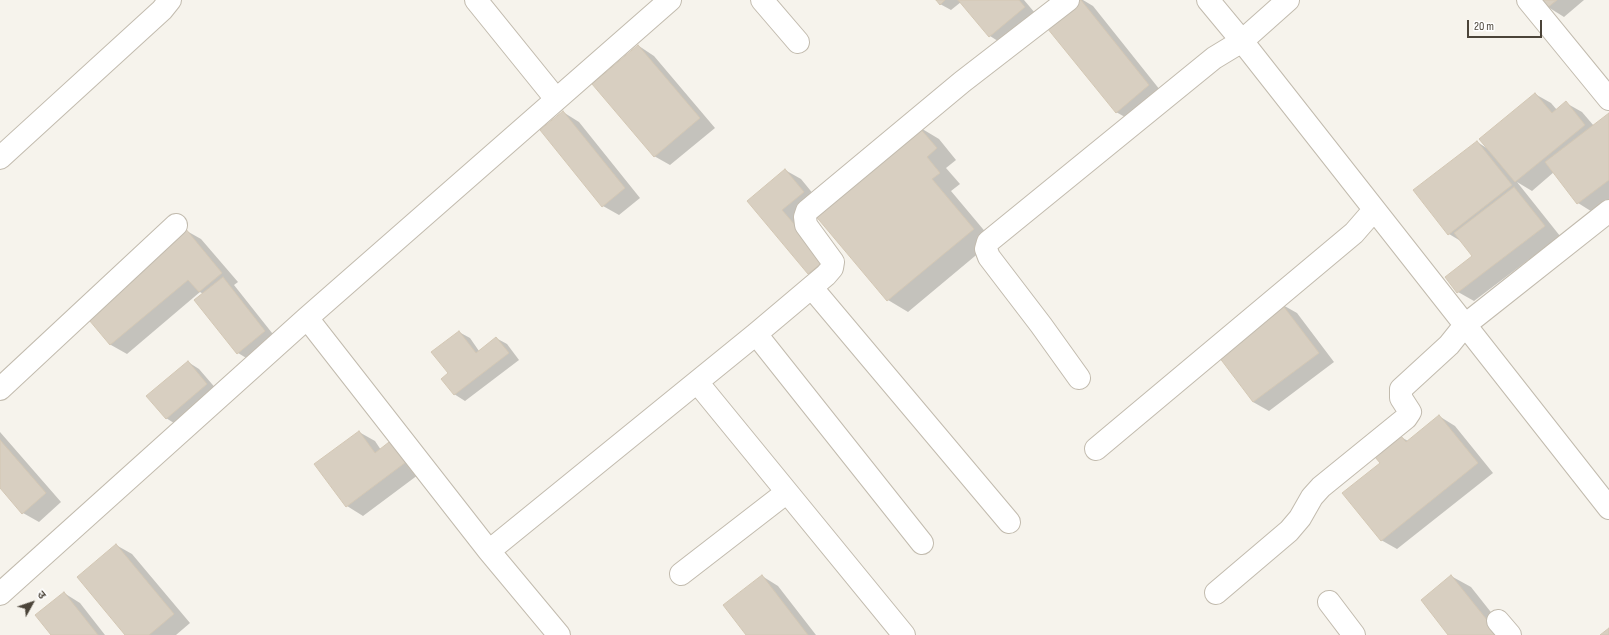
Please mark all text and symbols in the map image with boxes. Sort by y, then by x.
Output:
scale bar [1469,12,1544,38]
text: 20 m [1474,19,1494,34]
north arrow [12,583,52,623]
text: उ [35,588,49,602]

